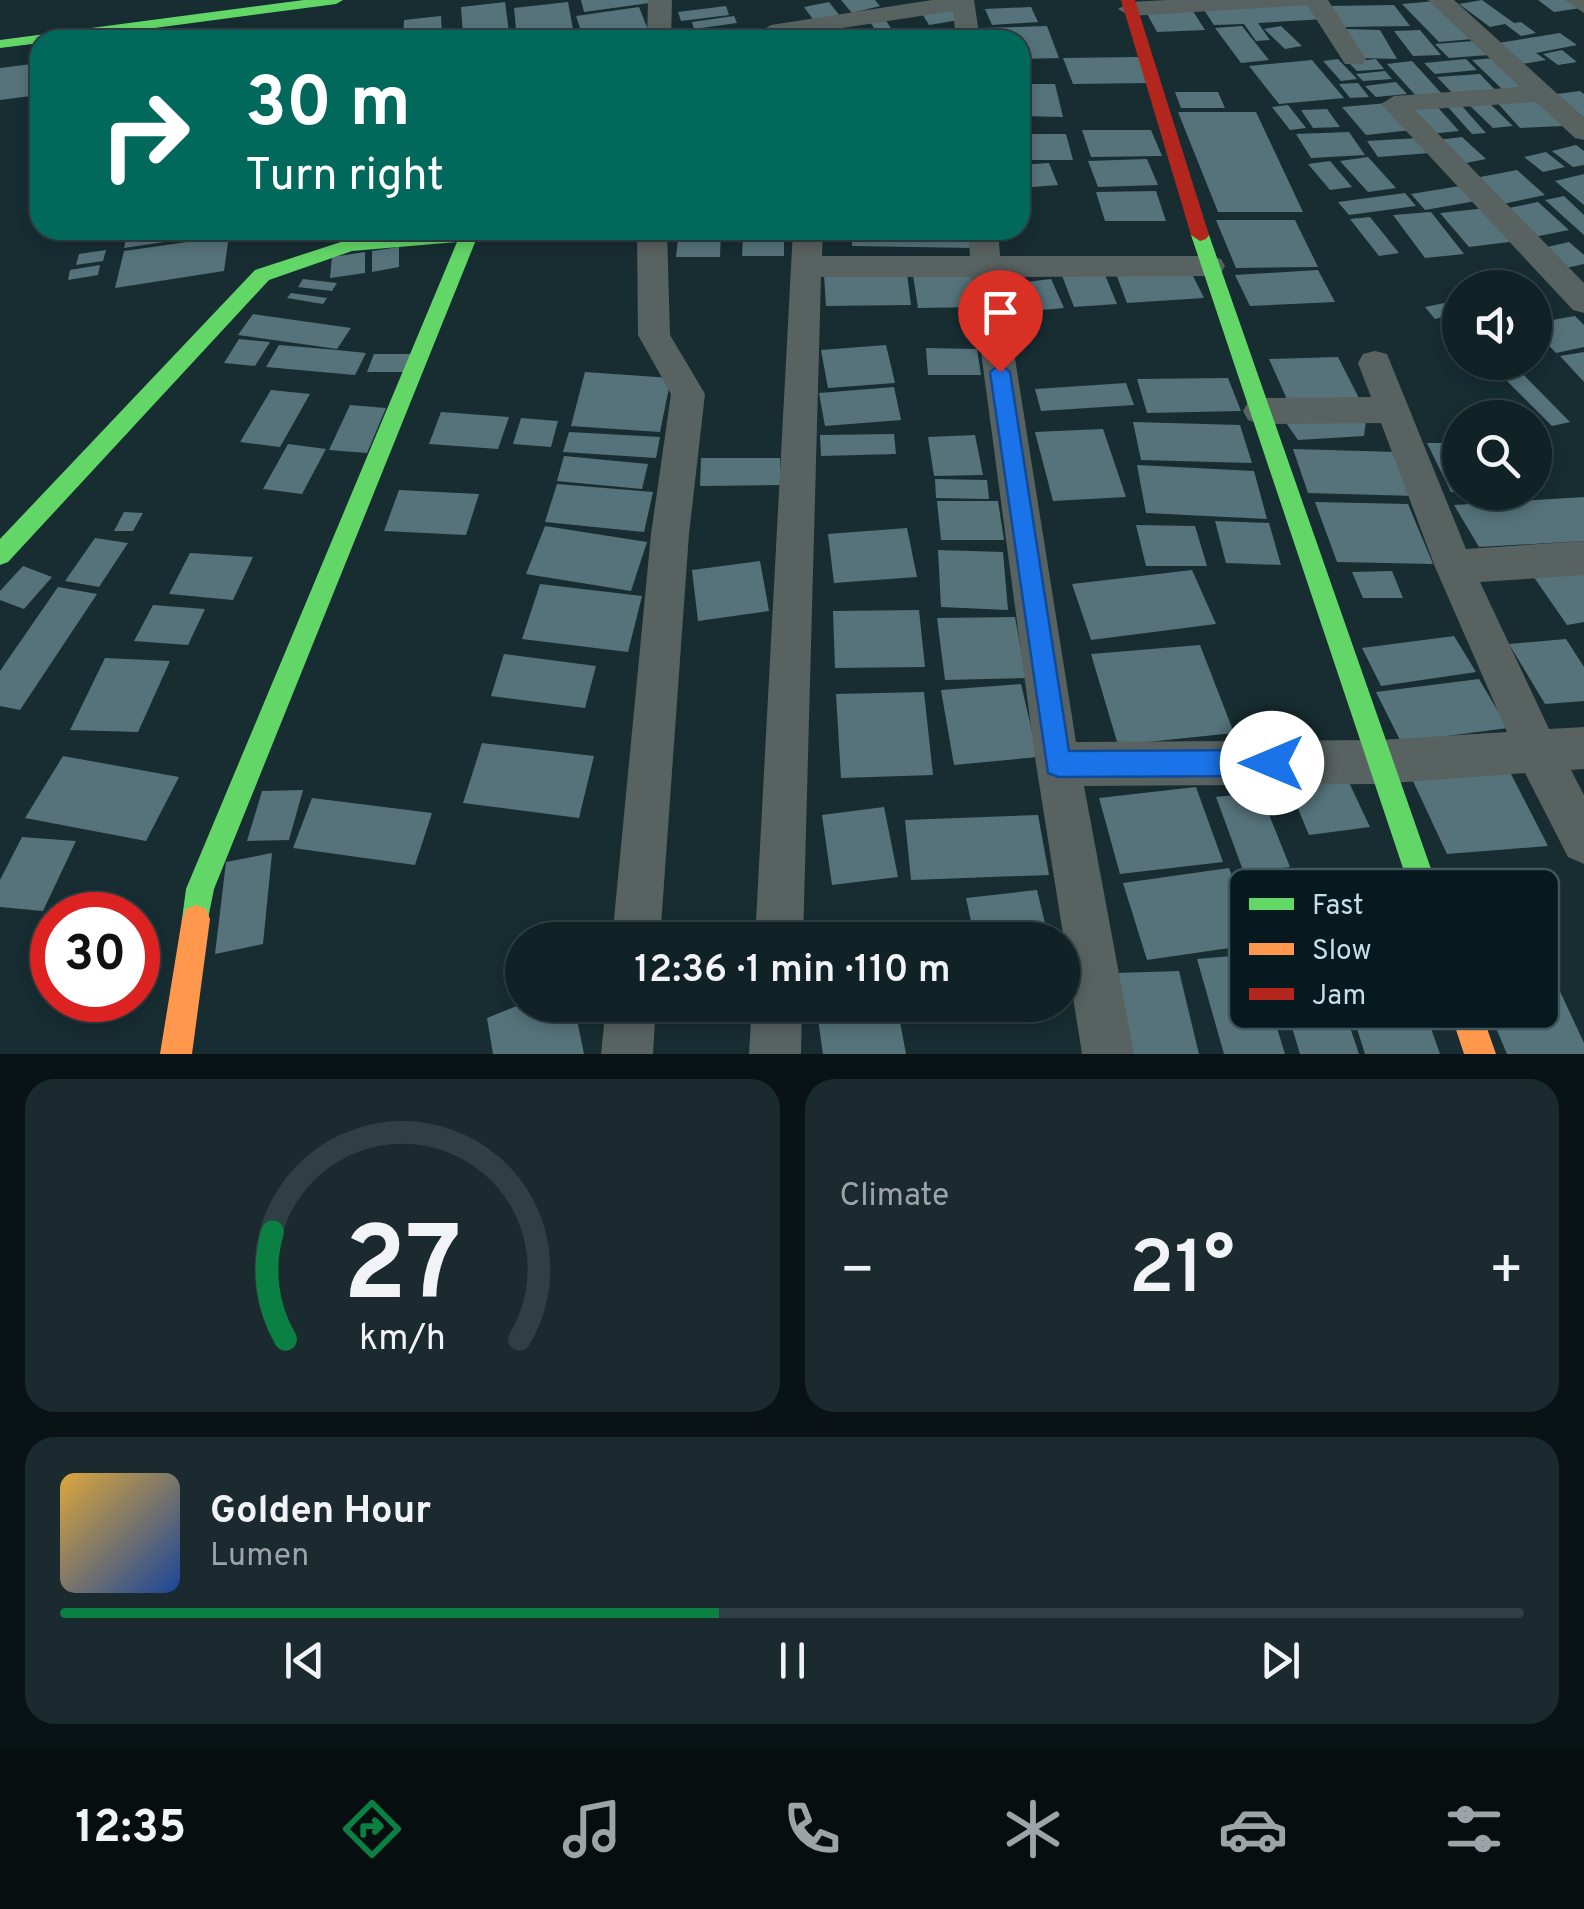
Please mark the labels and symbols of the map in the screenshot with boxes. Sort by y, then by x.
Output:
pin [958,270,1043,373]
position arrow [1220,711,1324,815]
legend [1229,869,1559,1029]
text: Fast [1312,889,1364,925]
speed limit sign: 30 [30,892,160,1022]
text: Slow [1312,934,1371,970]
text: Jam [1312,979,1366,1015]

